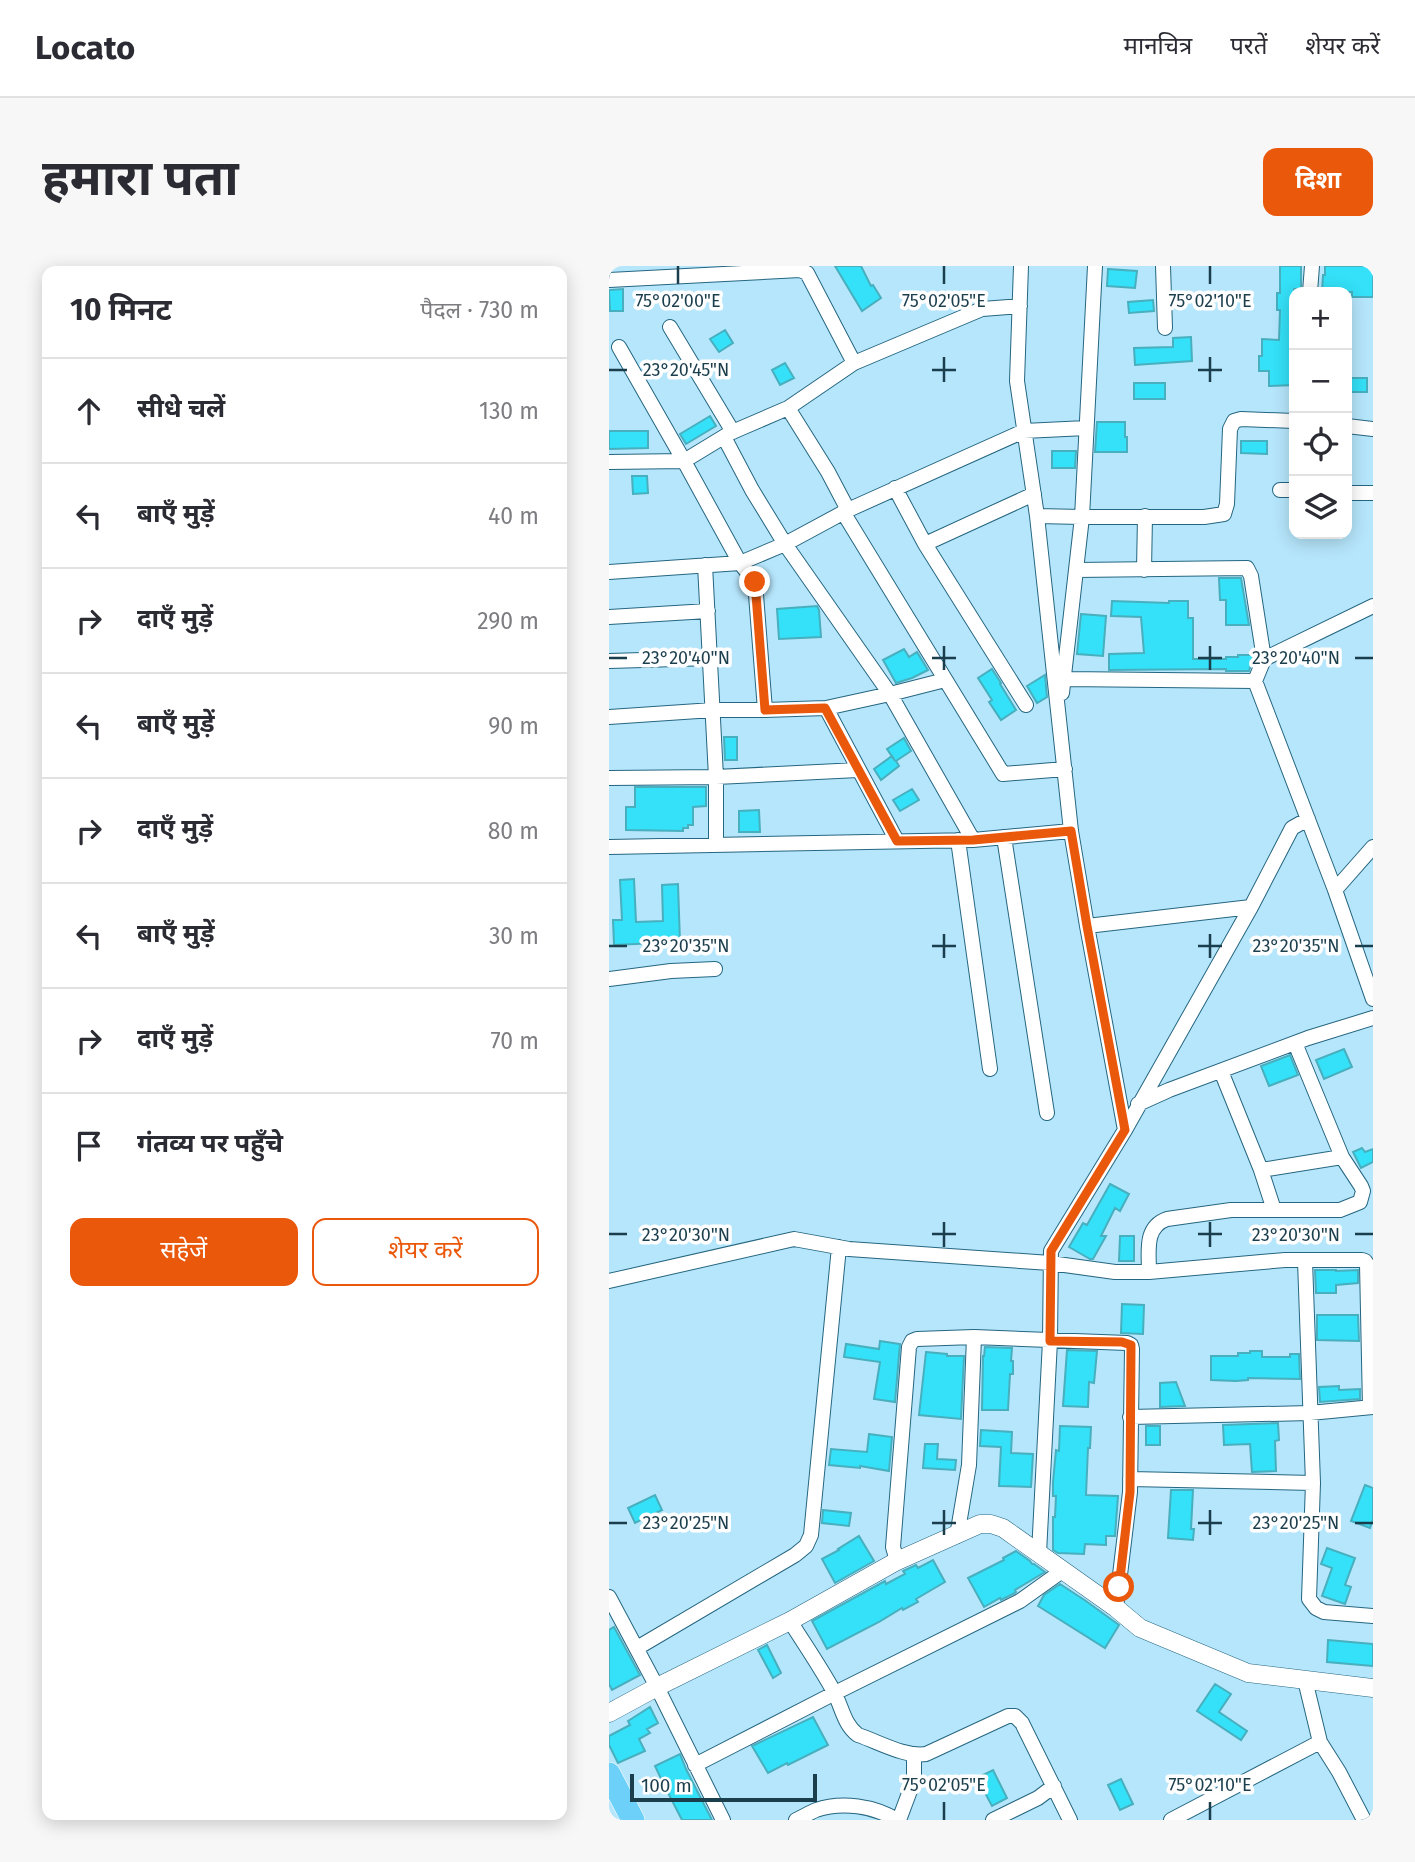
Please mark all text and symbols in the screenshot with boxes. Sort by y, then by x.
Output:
text: Locato [35,28,135,68]
text: मानचित्र [1124,32,1192,60]
text: परतें [1230,32,1267,60]
text: शेयर करें [1305,32,1380,60]
button: दिशा [1263,148,1373,216]
text: हमारा पता [42,149,239,208]
map controls [1289,287,1352,539]
button: + [1289,287,1352,350]
text: 75°02'00"E [635,290,721,312]
text: 75°02'05"E [902,290,986,312]
text: 75°02'10"E [1168,290,1252,312]
text: 10 मिनट [70,292,172,328]
text: पैदल · 730 m [420,296,539,324]
button: − [1289,350,1352,413]
text: 23°20'45"N [643,359,729,381]
icon: ahead [70,392,108,430]
text: सीधे चलें [137,393,225,424]
text: 130 m [479,397,539,425]
button: locate [1289,413,1352,476]
button: layers [1289,476,1352,539]
icon: left [70,497,108,535]
text: बाएँ मुड़ें [137,498,214,529]
text: 40 m [488,502,539,530]
route end [739,566,770,597]
icon: right [70,602,108,640]
text: दाएँ मुड़ें [137,603,213,634]
text: 290 m [477,607,539,635]
text: 23°20'40"N [642,647,730,669]
text: 23°20'40"N [1252,647,1340,669]
icon: left [70,707,108,745]
text: बाएँ मुड़ें [137,708,214,739]
text: 90 m [488,712,539,740]
icon: right [70,812,108,850]
text: दाएँ मुड़ें [137,813,213,844]
text: 80 m [488,817,539,845]
icon: left [70,917,108,955]
text: बाएँ मुड़ें [137,918,214,949]
text: 30 m [489,922,539,950]
text: 23°20'35"N [643,935,729,957]
text: 23°20'35"N [1253,935,1339,957]
icon: right [70,1022,108,1060]
text: दाएँ मुड़ें [137,1023,213,1054]
text: 70 m [490,1027,539,1055]
icon: arrive [70,1127,108,1165]
text: गंतव्य पर पहुँचे [137,1128,283,1159]
button: सहेजें [70,1218,298,1286]
button: शेयर करें [312,1218,539,1286]
text: 23°20'30"N [642,1224,730,1246]
text: 23°20'30"N [1252,1224,1340,1246]
text: 23°20'25"N [643,1512,729,1534]
text: 23°20'25"N [1253,1512,1339,1534]
route start [1103,1571,1134,1602]
scale bar [630,1771,817,1803]
text: 100 m [641,1774,692,1797]
text: 75°02'05"E [902,1774,986,1796]
text: 75°02'10"E [1168,1774,1252,1796]

